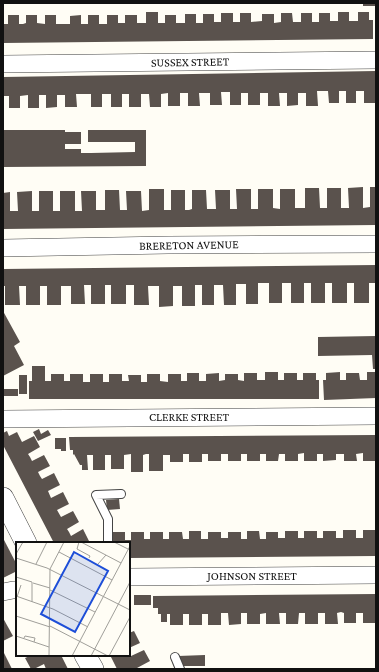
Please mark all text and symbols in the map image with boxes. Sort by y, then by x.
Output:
street label: SUSSEX STREET [151,54,230,70]
street label: BRERETON AVENUE [139,237,239,253]
street label: CLERKE STREET [149,410,230,424]
inset map [16,542,130,656]
street label: JOHNSON STREET [206,569,297,583]

